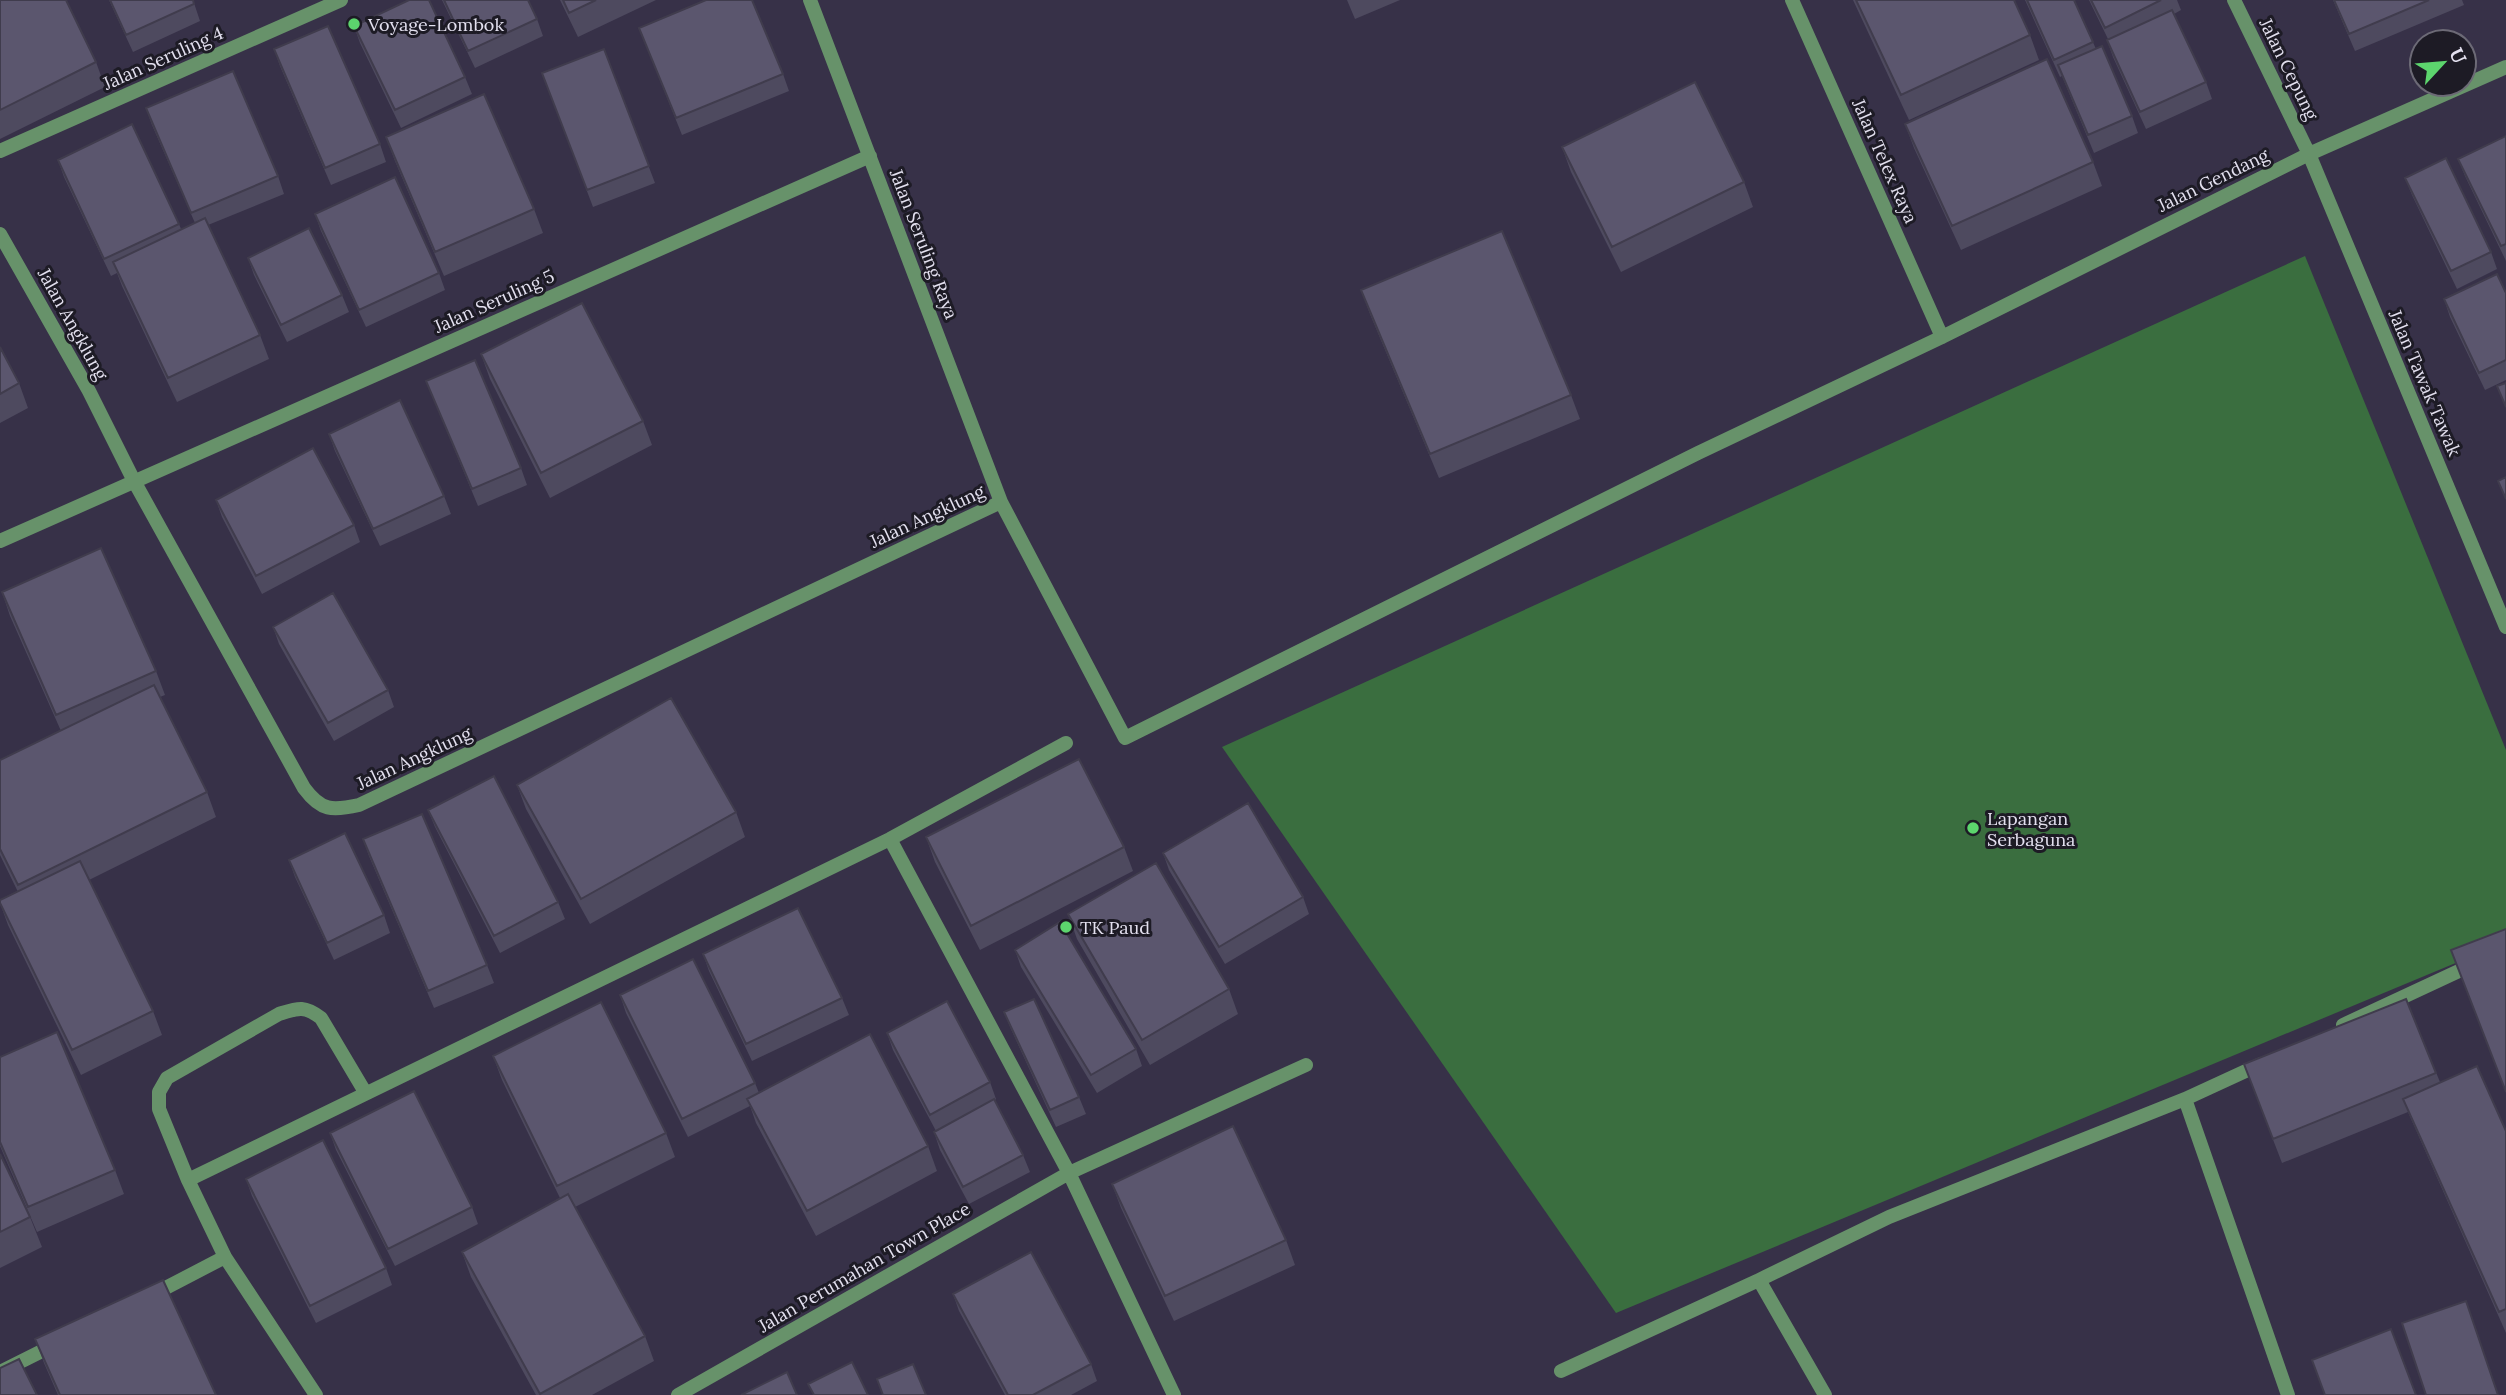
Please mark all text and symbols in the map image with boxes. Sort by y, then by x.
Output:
place label: Voyage-Lombok [367,13,504,36]
street label: Jalan Cepung [2254,13,2324,125]
marker: Voyage-Lombok [346,16,362,32]
street label: Jalan Seruling 4 [98,21,227,95]
north arrow [2408,28,2478,98]
text: U [2444,44,2472,67]
street label: Jalan Telex Raya [1847,94,1923,227]
street label: Jalan Gendang [2153,143,2273,217]
street label: Jalan Seruling Raya [884,165,963,322]
street label: Jalan Angklung [32,263,114,385]
street label: Jalan Seruling 5 [429,264,558,338]
street label: Jalan Tawak Tawak [2383,305,2466,460]
street label: Jalan Angklung [865,479,989,553]
street label: Jalan Angklung [352,721,476,795]
place label: Lapangan Serbaguna [1987,807,2075,851]
marker: Lapangan Serbaguna [1965,820,1981,836]
place label: TK Paud [1080,916,1150,939]
marker: TK Paud [1058,919,1074,935]
street label: Jalan Perumahan Town Place [753,1197,974,1338]

